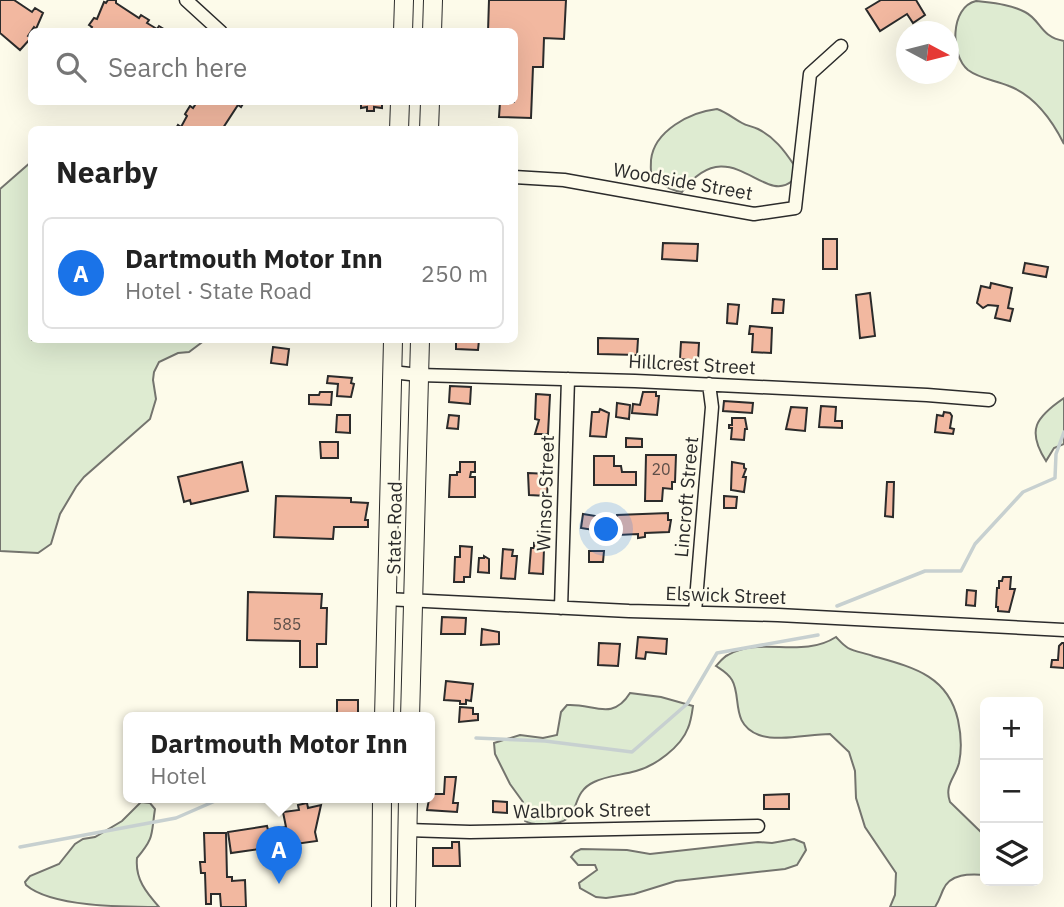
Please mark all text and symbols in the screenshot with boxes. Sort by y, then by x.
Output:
north arrow [896,21,959,84]
search box [28,28,518,105]
icon: search [52,48,90,86]
text: Search here [108,50,247,84]
text: Nearby [56,152,158,191]
street label: Woodside Street [611,157,755,205]
text: Dartmouth Motor Inn [125,241,383,275]
text: A [73,258,89,288]
text: 250 m [421,258,488,288]
text: Hotel · State Road [125,275,312,305]
street label: Hillcrest Street [628,349,756,379]
street label: Winsor Street [531,435,559,551]
street label: Lincroft Street [669,435,703,559]
house number: 20 [651,459,671,479]
street label: State Road [381,481,407,575]
your location [589,512,623,546]
street label: Elswick Street [665,581,787,609]
house number: 585 [273,614,301,634]
map controls [980,697,1043,886]
button: + [980,697,1043,760]
popup [123,712,435,803]
text: Dartmouth Motor Inn [150,726,408,760]
text: Hotel [150,760,206,790]
button: − [980,760,1043,823]
street label: Walbrook Street [513,797,651,823]
button: layers [980,823,1043,886]
pin: A [256,826,302,884]

